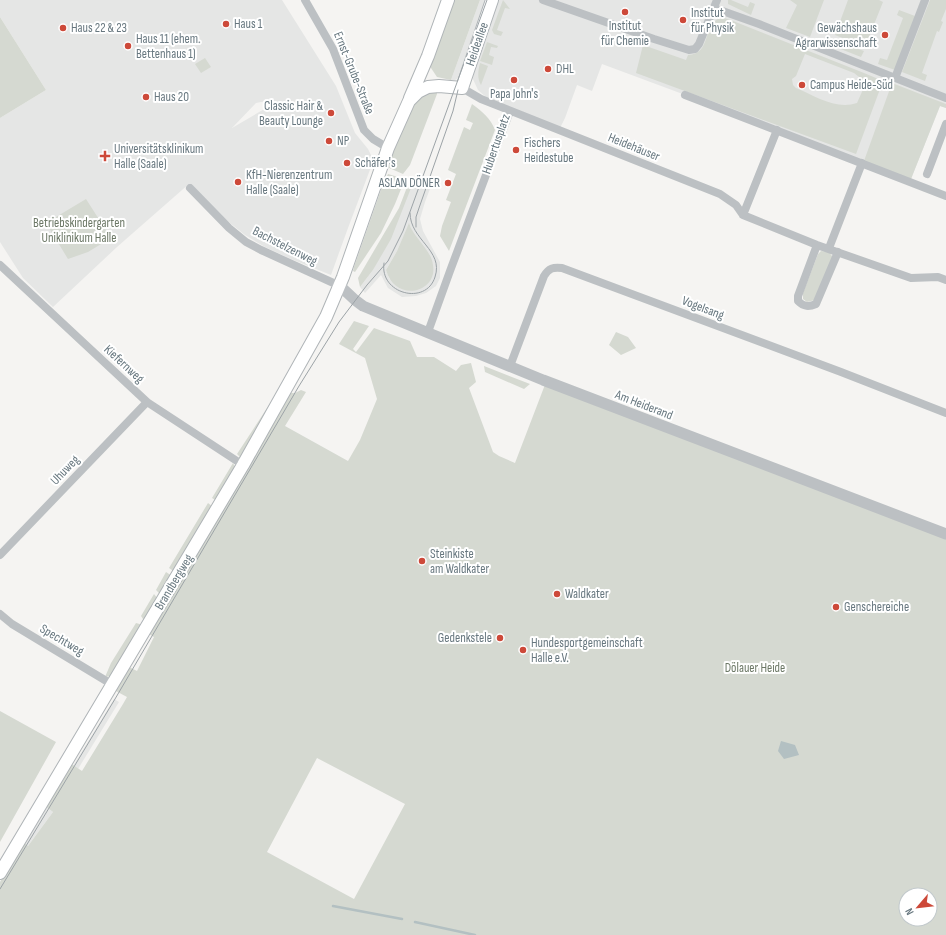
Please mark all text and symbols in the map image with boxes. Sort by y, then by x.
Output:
place label: Institut für Physik [691,5,734,36]
marker: Institut für Chemie [620,7,630,17]
marker: Institut für Physik [678,15,688,25]
place label: Haus 1 [234,16,263,32]
place label: Institut für Chemie [601,18,649,49]
marker: Haus 1 [221,19,231,29]
place label: Haus 22 & 23 [71,20,127,36]
street label: Heideallee [462,20,492,68]
place label: Gewächshaus Agrarwissenschaft [795,20,877,51]
marker: Haus 22 & 23 [58,23,68,33]
street label: Ernst-Grube-Straße [330,29,378,117]
marker: Gewächshaus Agrarwissenschaft [880,30,890,40]
place label: Haus 11 (ehem. Bettenhaus 1) [136,31,201,62]
marker: Haus 11 (ehem. Bettenhaus 1) [123,41,133,51]
place label: DHL [556,61,574,77]
marker: DHL [543,64,553,74]
marker: Papa John's [509,75,519,85]
place label: Campus Heide-Süd [810,77,893,93]
marker: Campus Heide-Süd [797,80,807,90]
place label: Papa John's [490,86,538,102]
place label: Haus 20 [154,89,189,105]
marker: Haus 20 [141,92,151,102]
place label: Classic Hair & Beauty Lounge [259,98,323,129]
marker: Classic Hair & Beauty Lounge [326,108,336,118]
street label: Hubertusplatz [478,112,514,176]
street label: Heidehäuser [606,129,663,165]
place label: NP [337,133,350,149]
place label: Fischers Heidestube [524,135,574,166]
marker: NP [324,136,334,146]
place label: Universitätsklinikum Halle (Saale) [114,141,203,172]
marker: Fischers Heidestube [511,145,521,155]
marker: Universitätsklinikum Halle (Saale) [99,150,111,162]
place label: Schäfer's [355,155,396,171]
marker: Schäfer's [342,158,352,168]
place label: KfH-Nierenzentrum Halle (Saale) [246,167,332,198]
place label: ASLAN DÖNER [378,174,440,191]
marker: KfH-Nierenzentrum Halle (Saale) [233,177,243,187]
marker: ASLAN DÖNER [443,178,453,188]
park label: Betriebskindergarten Uniklinikum Halle [33,215,125,246]
street label: Bachstelzenweg [250,223,320,269]
street label: Vogelsang [680,293,726,323]
street label: Kiefernweg [101,341,147,387]
street label: Am Heiderand [612,386,675,423]
street label: Uhuweg [47,452,83,488]
place label: Steinkiste am Waldkater [430,546,489,577]
street label: Brandbergweg [151,551,197,613]
marker: Steinkiste am Waldkater [417,556,427,566]
place label: Waldkater [565,586,609,602]
marker: Waldkater [552,589,562,599]
place label: Genschereiche [844,599,909,615]
marker: Genschereiche [831,602,841,612]
street label: Spechtweg [37,621,87,659]
place label: Gedenkstele [438,630,492,646]
marker: Gedenkstele [495,633,505,643]
place label: Hundesportgemeinschaft Halle e.V. [531,635,643,666]
marker: Hundesportgemeinschaft Halle e.V. [518,645,528,655]
park label: Dölauer Heide [725,660,785,676]
north arrow [898,887,938,927]
text: N [902,906,917,917]

